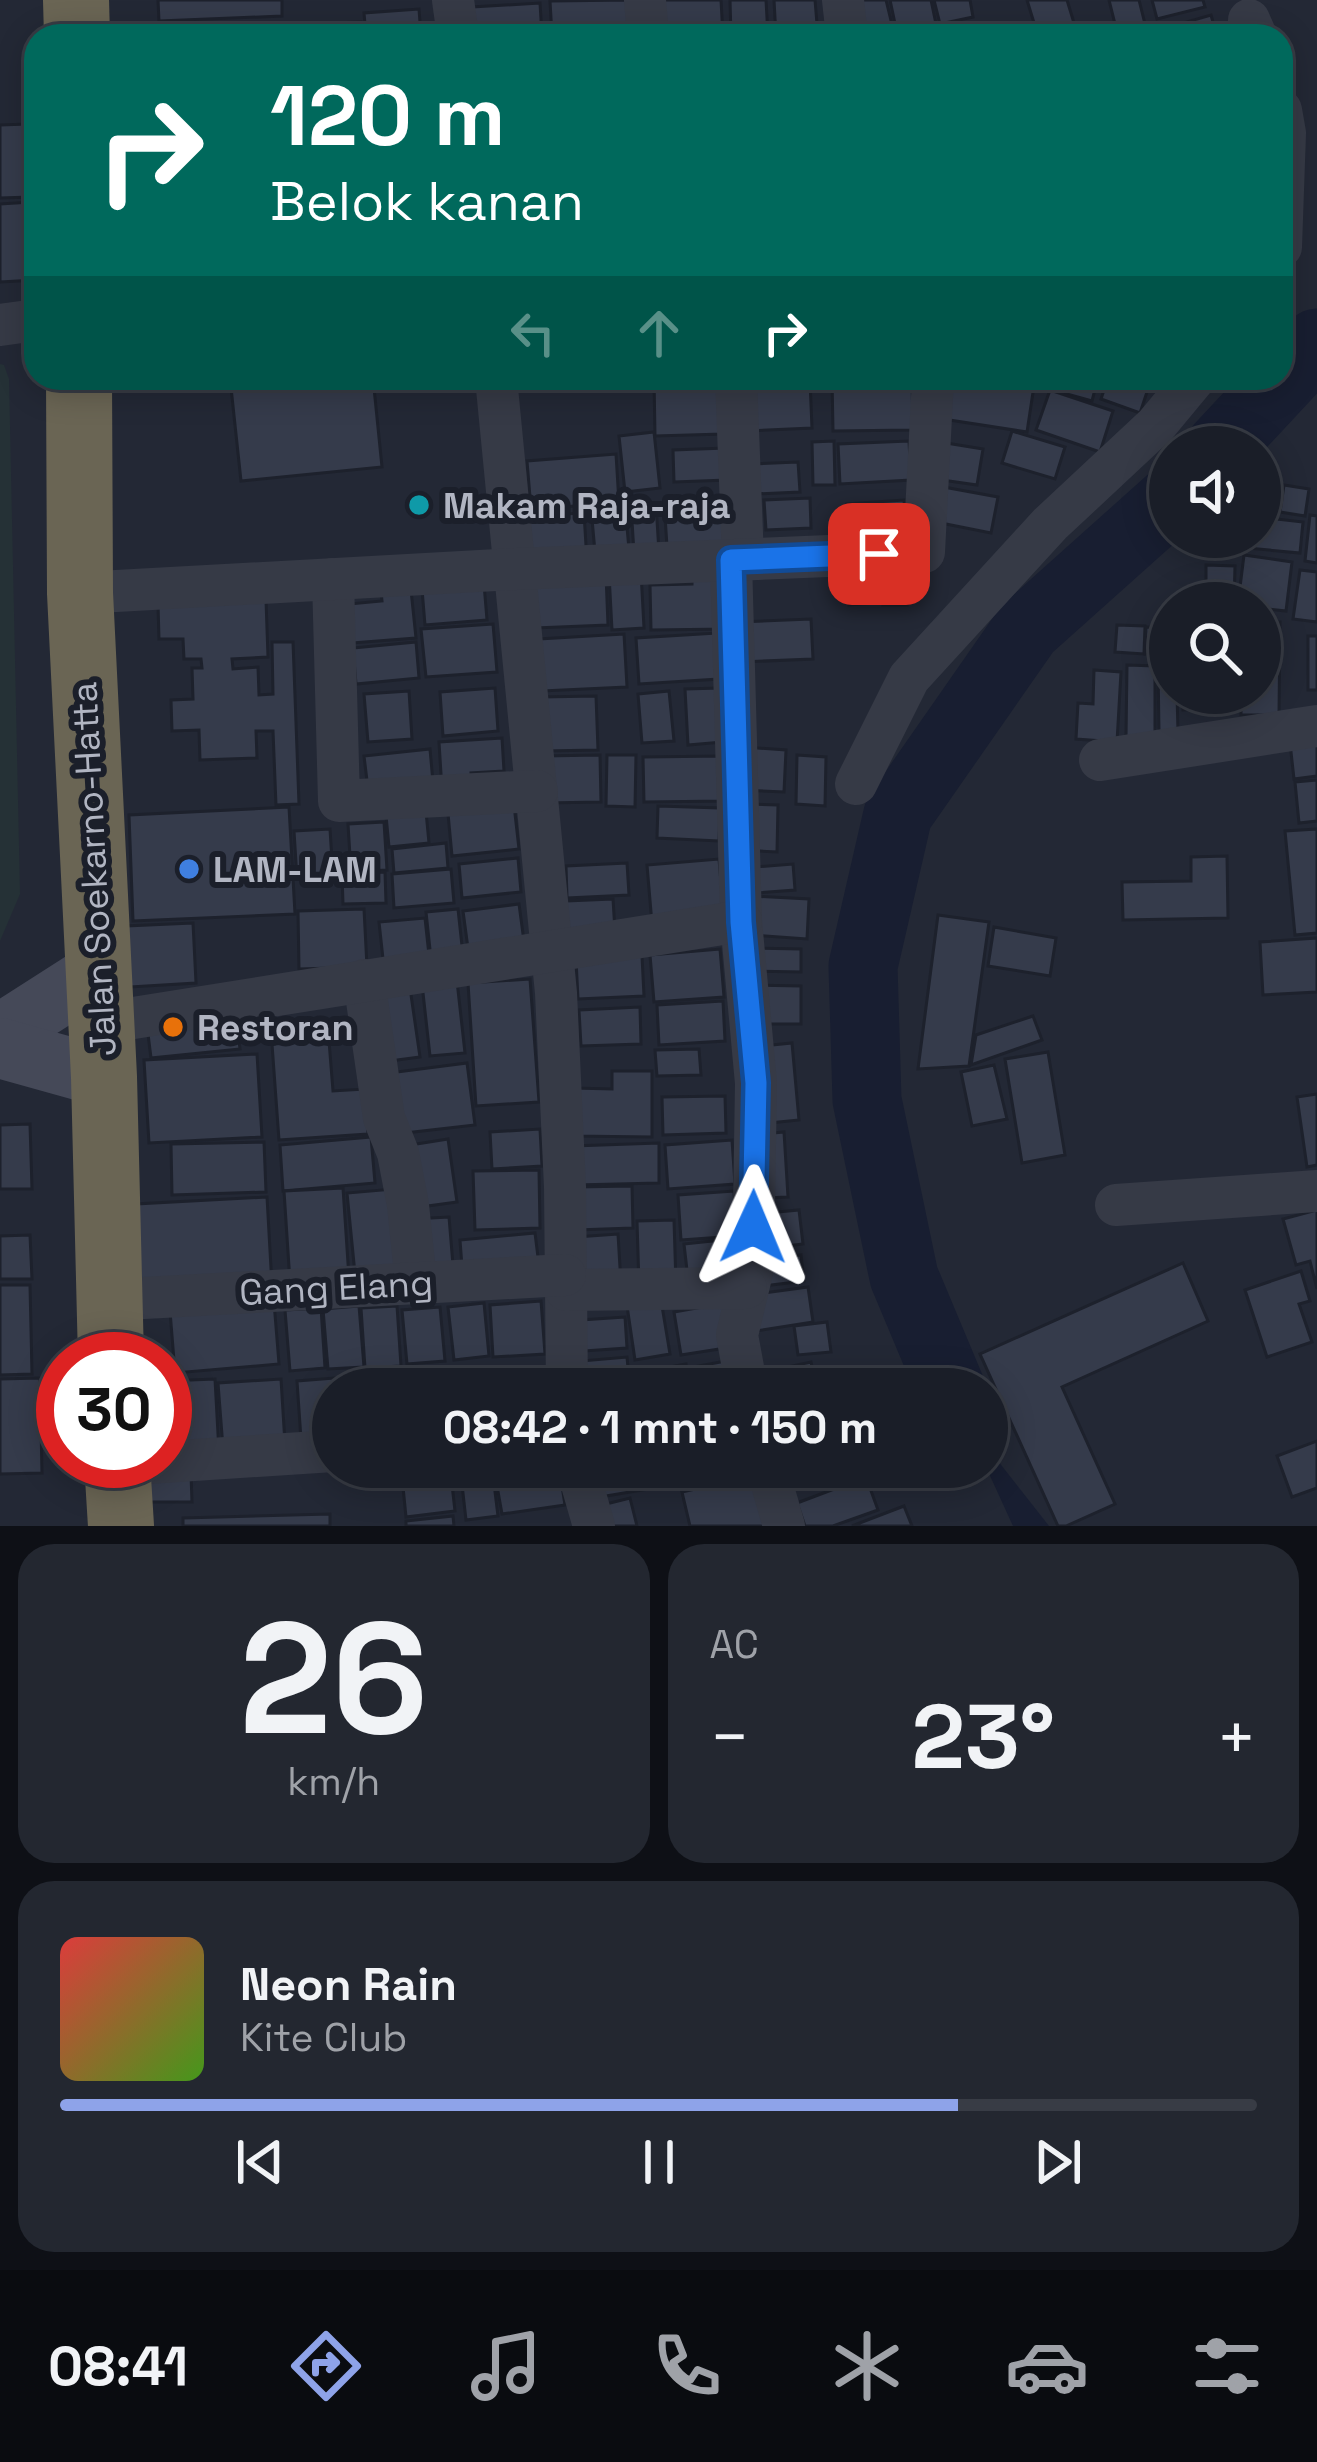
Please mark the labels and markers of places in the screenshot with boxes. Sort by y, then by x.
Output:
place label: Makam Raja-raja [443,483,731,529]
marker: Makam Raja-raja [406,492,432,518]
pin [828,503,930,605]
place label: LAM-LAM [213,847,377,893]
marker: LAM-LAM [176,856,202,882]
place label: Restoran [197,1005,354,1051]
marker: Restoran [160,1014,186,1040]

